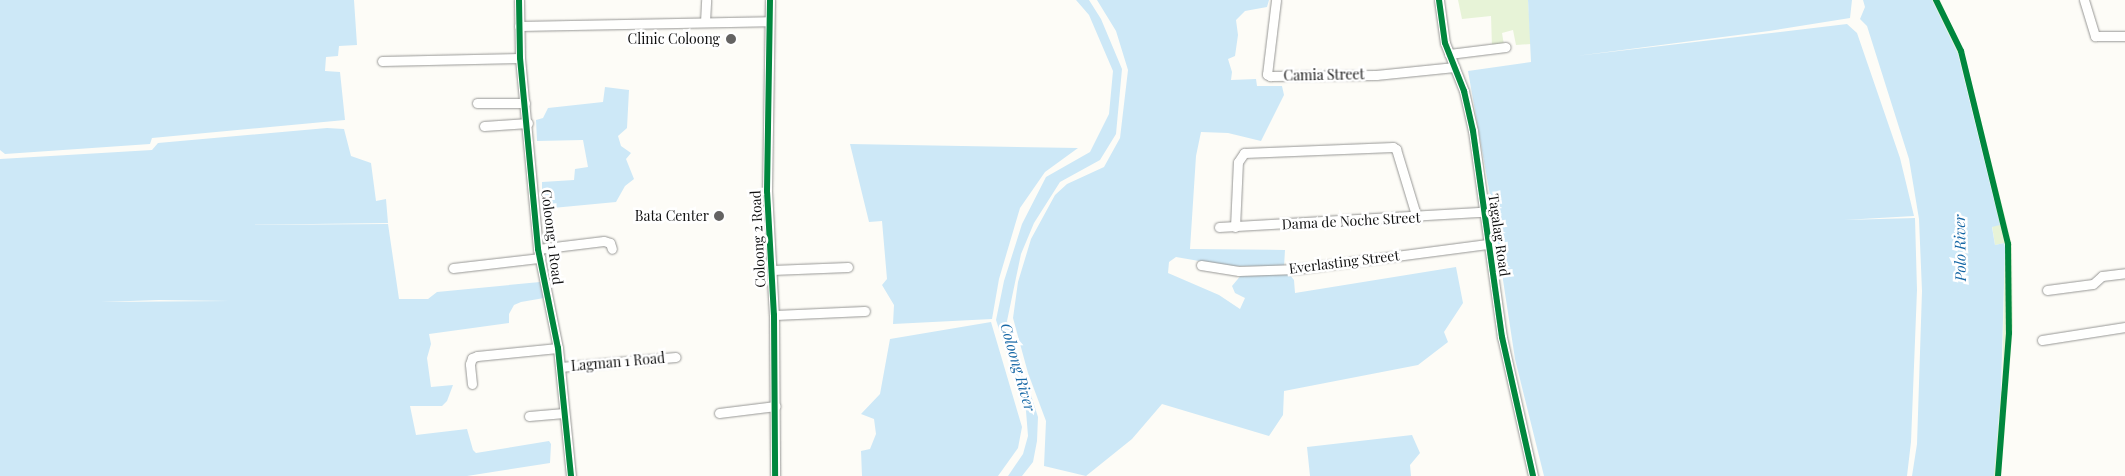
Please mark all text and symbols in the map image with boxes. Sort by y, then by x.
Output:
place label: Clinic Coloong [628,31,720,47]
marker: Clinic Coloong [724,32,738,46]
street label: Camia Street [1283,66,1365,84]
street label: Coloong 1 Road [538,188,566,286]
street label: Coloong 2 Road [747,190,769,288]
street label: Tagalag Road [1485,193,1513,277]
place label: Bata Center [635,208,709,224]
street label: Dama de Noche Street [1281,209,1421,233]
marker: Bata Center [713,210,725,222]
water label: Polo River [1950,215,1970,281]
street label: Everlasting Street [1288,247,1400,277]
water label: Coloong River [997,321,1039,413]
street label: Lagman 1 Road [570,350,666,374]

